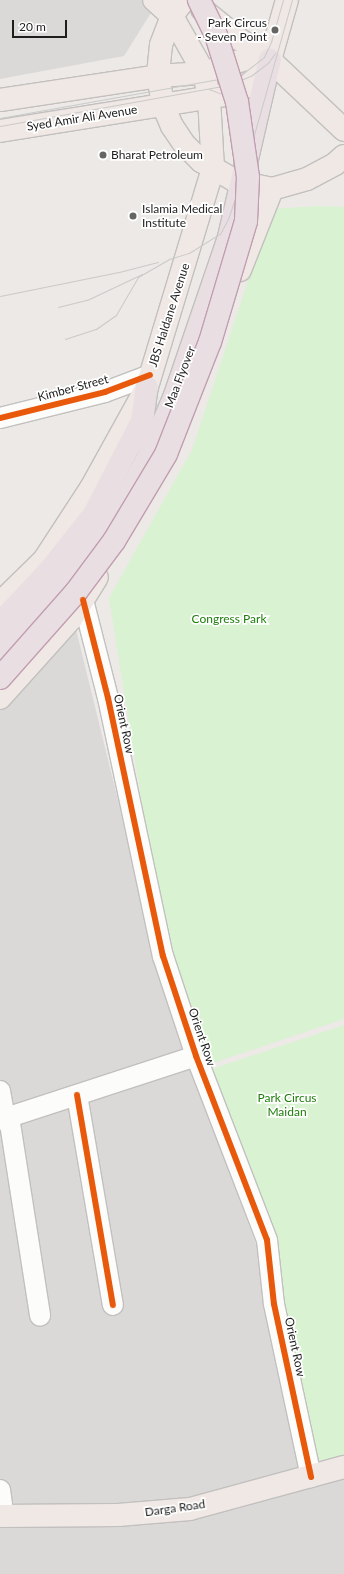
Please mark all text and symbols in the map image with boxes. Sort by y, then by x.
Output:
scale bar [14,12,69,38]
place label: Park Circus - Seven Point [197,16,267,44]
text: 20 m [19,19,46,34]
marker: Park Circus - Seven Point [270,25,280,35]
street label: Syed Amir Ali Avenue [25,102,139,134]
place label: Bharat Petroleum [111,148,203,162]
marker: Bharat Petroleum [98,150,108,160]
place label: Islamia Medical Institute [142,202,222,230]
marker: Islamia Medical Institute [127,210,139,222]
street label: JBS Haldane Avenue [145,261,193,369]
street label: Maa Flyover [162,344,198,410]
street label: Kimber Street [36,372,110,404]
park label: Congress Park [192,612,266,626]
street label: Orient Row [111,693,137,755]
street label: Orient Row [185,1006,219,1068]
park label: Park Circus Maidan [257,1091,317,1119]
street label: Orient Row [282,1316,308,1378]
street label: Darga Road [144,1497,206,1519]

